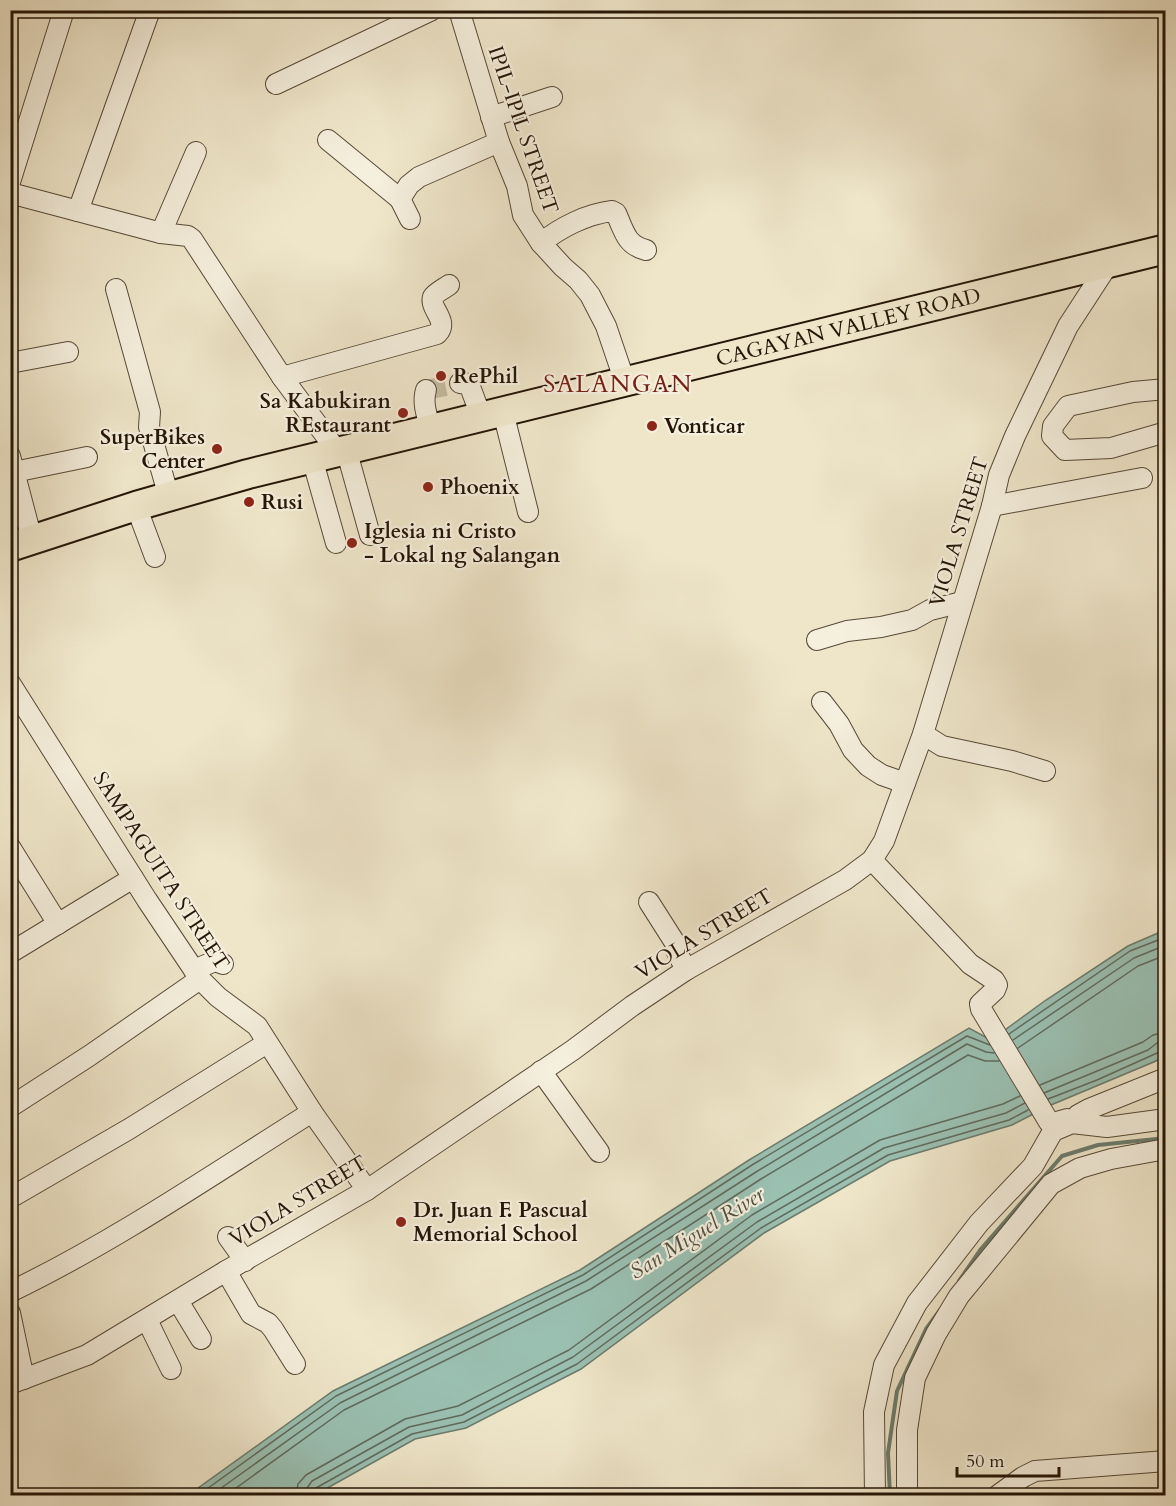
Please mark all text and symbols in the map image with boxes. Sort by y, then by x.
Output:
street label: IPIL-IPIL STREET [481,42,565,218]
street label: CAGAYAN VALLEY ROAD [713,280,984,373]
place label: RePhil [453,362,518,391]
district label: SALANGAN [543,368,693,401]
marker: RePhil [434,369,448,383]
place label: Sa Kabukiran REstaurant [260,387,392,440]
marker: Sa Kabukiran REstaurant [396,406,410,420]
place label: Vonticar [664,412,745,441]
marker: Vonticar [645,419,659,433]
place label: SuperBikes Center [100,423,206,476]
marker: SuperBikes Center [210,442,224,456]
street label: VIOLA STREET [922,453,996,611]
place label: Phoenix [440,473,520,502]
marker: Phoenix [421,480,435,494]
place label: Rusi [261,488,304,517]
marker: Rusi [242,495,256,509]
place label: Iglesia ni Cristo - Lokal ng Salangan [364,517,561,570]
marker: Iglesia ni Cristo - Lokal ng Salangan [345,536,359,550]
street label: SAMPAGUITA STREET [86,766,236,976]
street label: VIOLA STREET [630,881,778,987]
street label: VIOLA STREET [224,1148,372,1254]
water label: San Miguel River [624,1179,771,1286]
place label: Dr. Juan F. Pascual Memorial School [413,1196,588,1249]
marker: Dr. Juan F. Pascual Memorial School [394,1215,408,1229]
scale bar [957,1440,1059,1478]
text: 50 m [966,1449,1005,1474]

